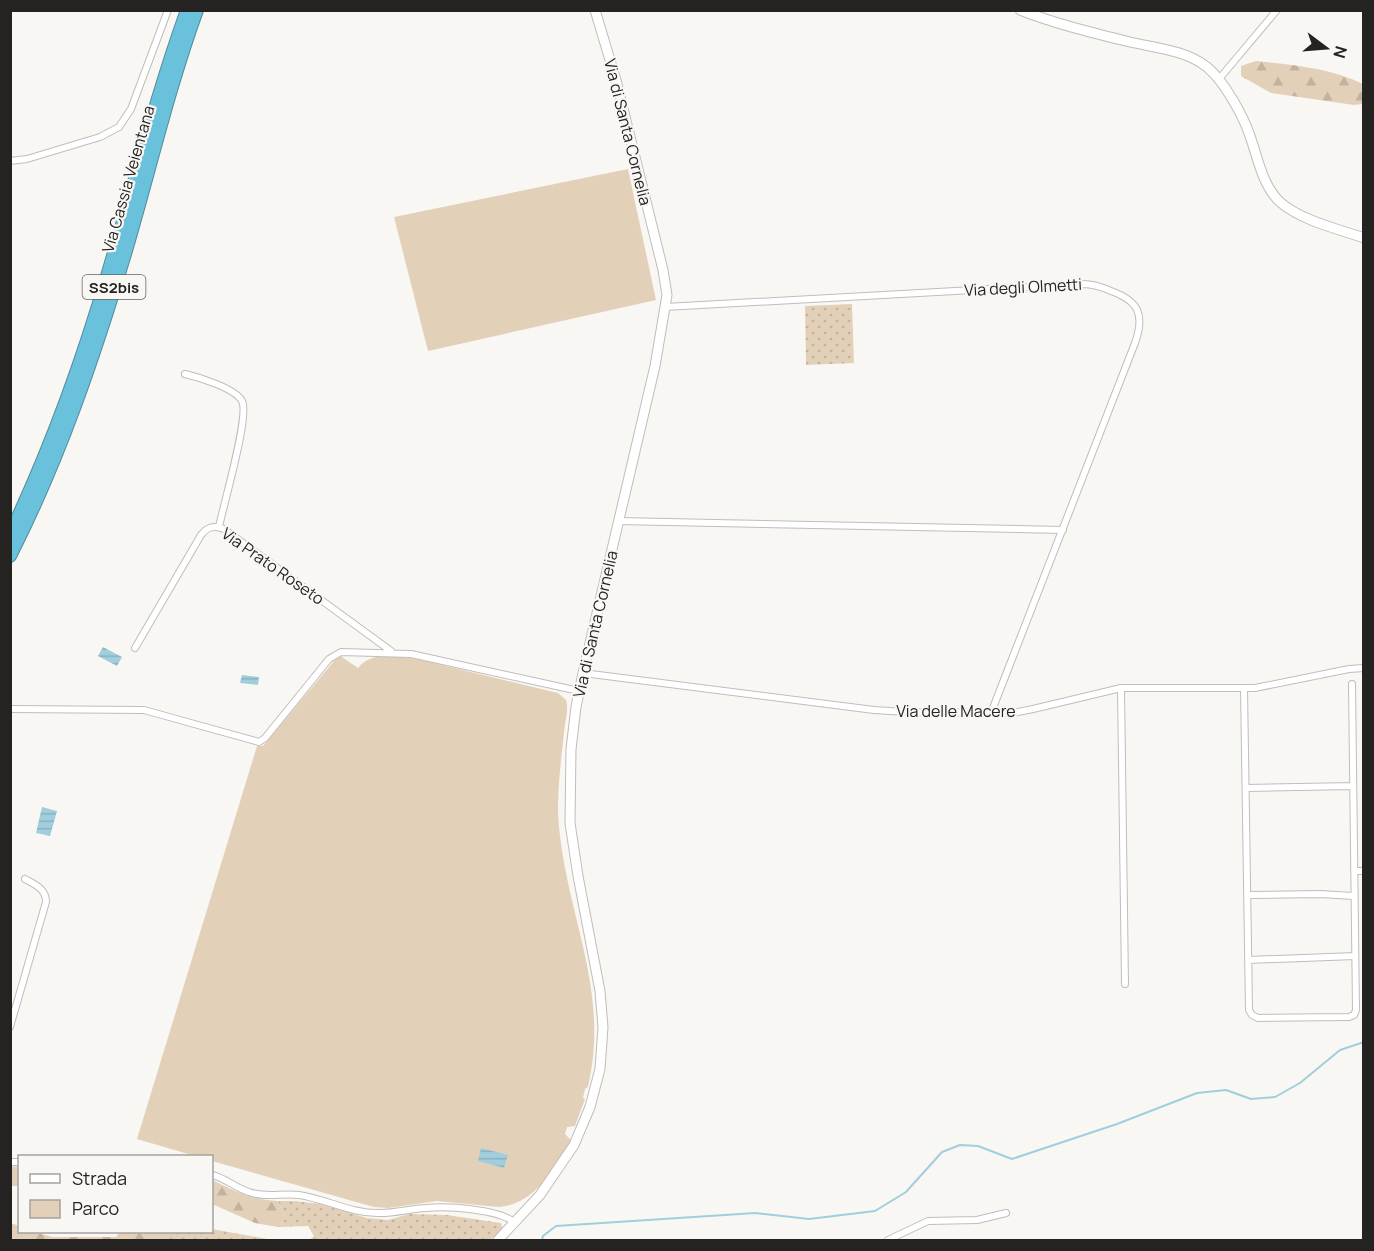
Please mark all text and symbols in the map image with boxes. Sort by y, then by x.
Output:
north arrow [1296,18,1356,78]
text: N [1328,44,1353,61]
street label: Via di Santa Cornelia [599,56,657,208]
street label: Via Cassia Veientana [96,103,160,255]
street label: Via degli Olmetti [964,273,1082,301]
road number: SS2bis [82,275,146,299]
street label: Via Prato Roseto [217,522,329,610]
street label: Via di Santa Cornelia [567,548,623,700]
street label: Via delle Macere [896,700,1016,722]
legend [18,1155,213,1233]
text: Strada [72,1166,127,1190]
text: Parco [72,1196,119,1220]

